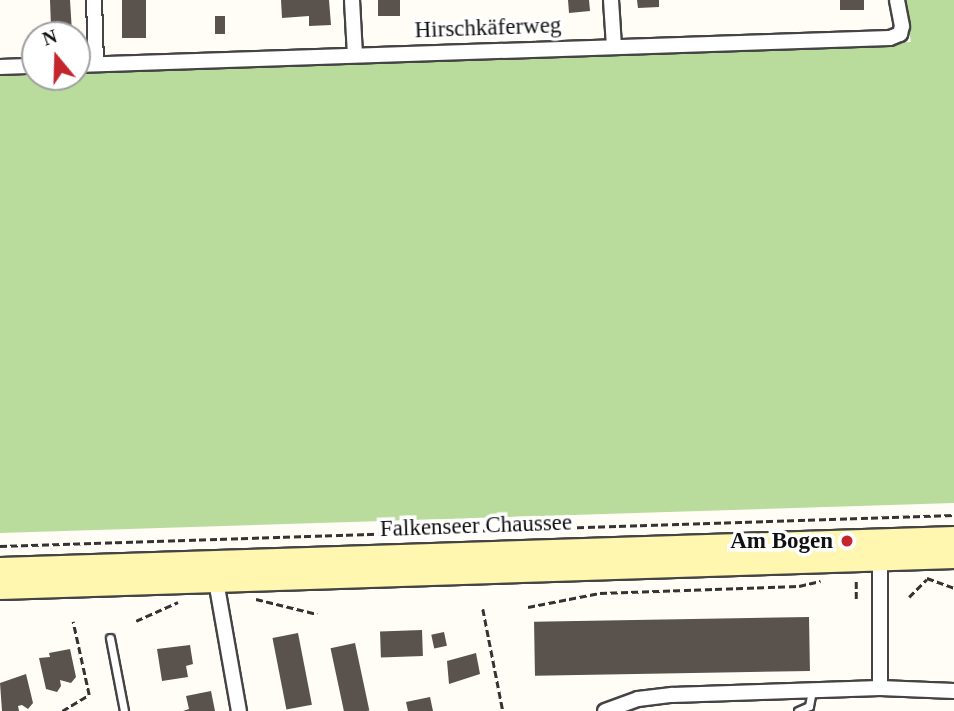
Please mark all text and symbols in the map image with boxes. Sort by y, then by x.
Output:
street label: Hirschkäferweg [414,12,562,44]
north arrow [21,21,91,91]
text: N [40,25,60,50]
street label: Falkenseer Chaussee [379,509,573,543]
place label: Am Bogen [730,527,833,555]
marker: Am Bogen [839,533,855,549]

